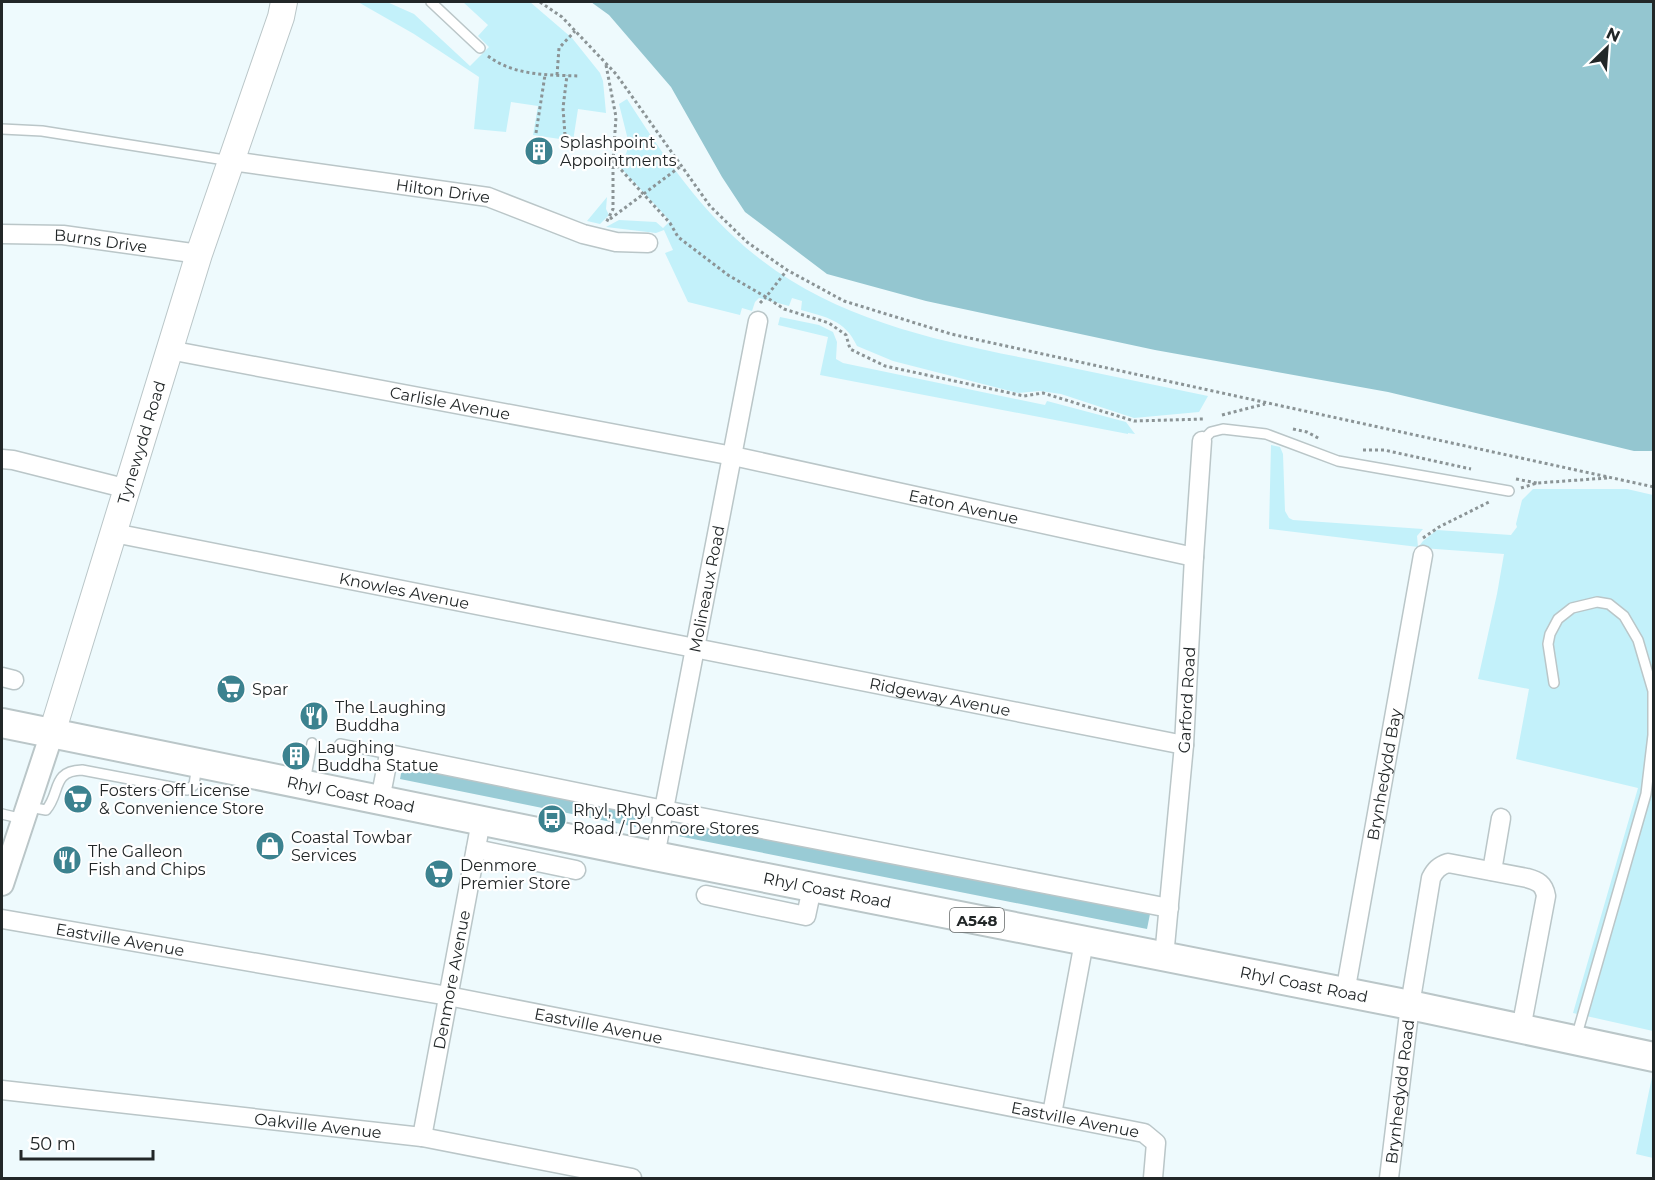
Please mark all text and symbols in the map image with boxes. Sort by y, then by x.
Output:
north arrow [1577,18,1637,78]
text: N [1603,24,1623,46]
place label: Splashpoint Appointments [560,133,677,170]
building icon: Splashpoint Appointments [523,135,555,167]
street label: Hilton Drive [395,175,491,207]
street label: Burns Drive [54,225,148,256]
street label: Tynewydd Road [113,378,169,507]
street label: Carlisle Avenue [388,382,512,423]
street label: Eaton Avenue [907,485,1020,528]
street label: Molineaux Road [685,524,728,654]
street label: Knowles Avenue [338,568,471,613]
street label: Garford Road [1174,646,1199,754]
supermarket icon: Spar [215,673,247,705]
street label: Ridgeway Avenue [868,673,1012,720]
place label: Spar [252,680,289,699]
place label: The Laughing Buddha [335,698,446,735]
restaurant icon: The Laughing Buddha [298,700,330,732]
street label: Brynhedydd Bay [1363,707,1405,842]
place label: Laughing Buddha Statue [317,738,438,775]
building icon: Laughing Buddha Statue [280,740,312,772]
street label: Rhyl Coast Road [285,772,416,816]
place label: Fosters Off License & Convenience Store [99,781,264,818]
supermarket icon: Fosters Off License & Convenience Store [62,783,94,815]
place label: Rhyl, Rhyl Coast Road / Denmore Stores [573,801,759,838]
bus stop icon: Rhyl, Rhyl Coast Road / Denmore Stores [536,803,568,835]
place label: Coastal Towbar Services [291,828,412,865]
shop icon: Coastal Towbar Services [254,830,286,862]
place label: The Galleon Fish and Chips [88,842,206,879]
restaurant icon: The Galleon Fish and Chips [51,844,83,876]
place label: Denmore Premier Store [460,856,571,893]
supermarket icon: Denmore Premier Store [423,858,455,890]
street label: Rhyl Coast Road [762,868,893,912]
road number: A548 [950,908,1004,932]
street label: Denmore Avenue [429,909,474,1051]
street label: Eastville Avenue [55,919,186,960]
street label: Rhyl Coast Road [1238,962,1370,1006]
street label: Eastville Avenue [533,1004,664,1048]
street label: Brynhedydd Road [1381,1018,1418,1165]
street label: Eastville Avenue [1010,1098,1141,1141]
street label: Oakville Avenue [253,1109,383,1142]
scale bar [21,1123,153,1161]
text: 50 m [30,1133,76,1155]

